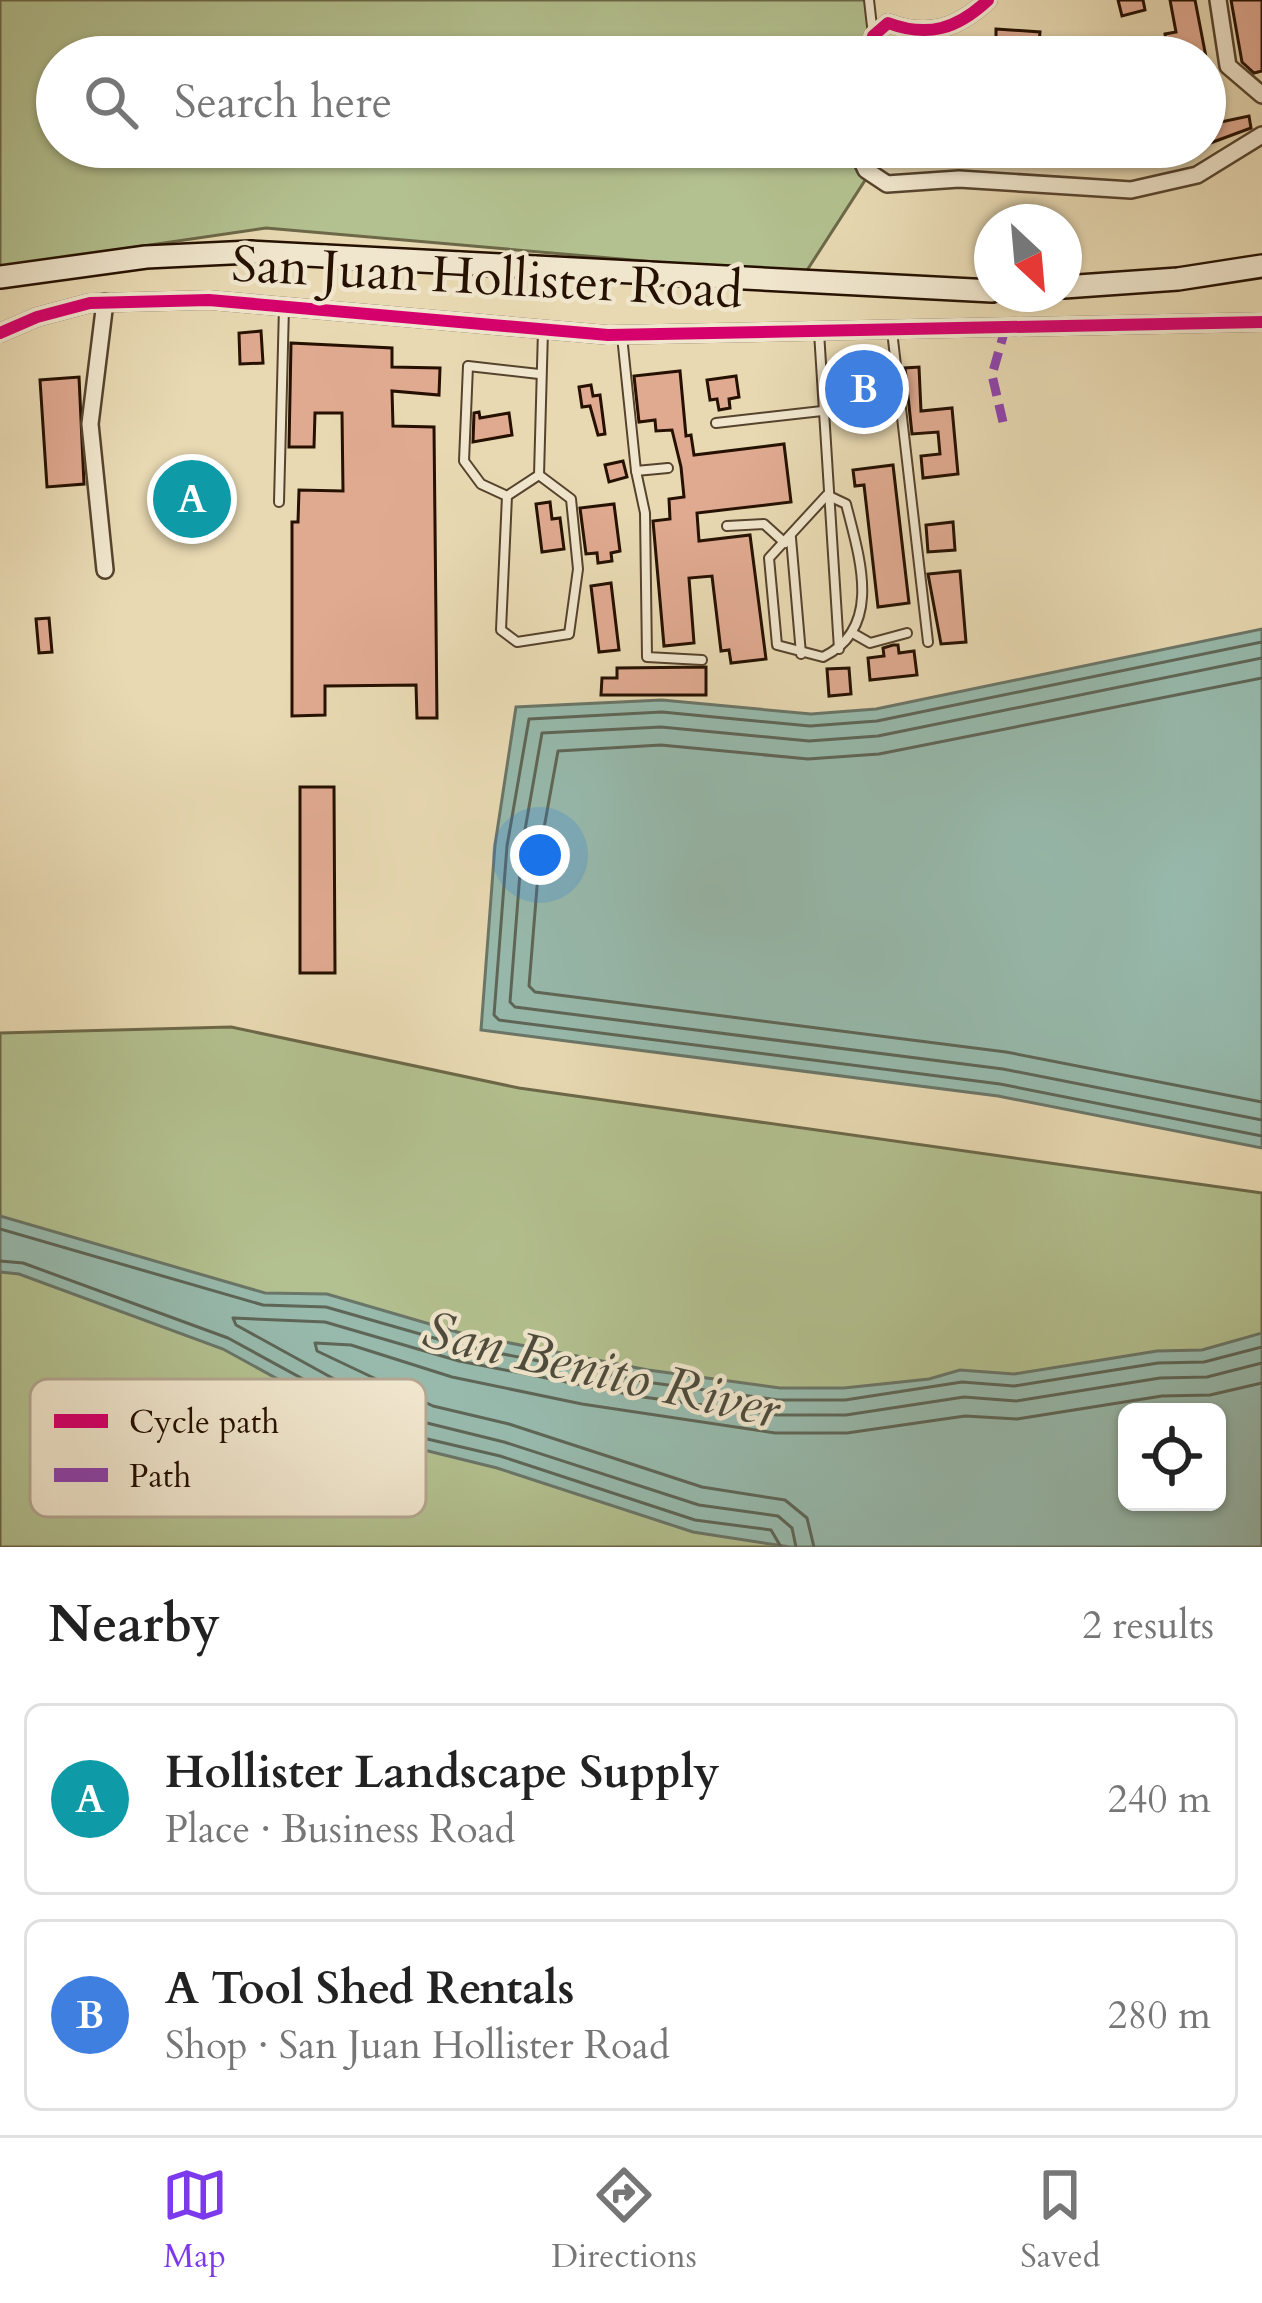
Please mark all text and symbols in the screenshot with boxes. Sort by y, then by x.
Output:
search box [36,36,1226,168]
icon: search [78,69,144,135]
text: Search here [174,72,392,133]
north arrow [974,204,1082,312]
street label: San Juan Hollister Road [230,230,744,326]
pin: B [825,344,903,434]
pin: A [153,454,231,544]
your location [510,825,570,885]
water label: San Benito River [416,1295,788,1448]
legend [30,1379,426,1517]
text: Cycle path [129,1400,279,1445]
map controls [1118,1403,1226,1511]
button: locate [1118,1403,1226,1511]
text: Path [129,1454,191,1499]
text: Nearby [48,1590,220,1660]
text: 2 results [1082,1599,1214,1652]
text: Hollister Landscape Supply [165,1742,720,1803]
text: A [75,1773,105,1826]
text: 240 m [1108,1773,1211,1826]
text: Place · Business Road [165,1803,515,1856]
text: A Tool Shed Rentals [165,1958,574,2019]
text: B [76,1989,104,2042]
text: 280 m [1108,1989,1211,2042]
text: Shop · San Juan Hollister Road [165,2019,670,2072]
tab: Map [162,2162,228,2279]
tab: Directions [551,2162,697,2279]
tab: Saved [1020,2162,1100,2279]

